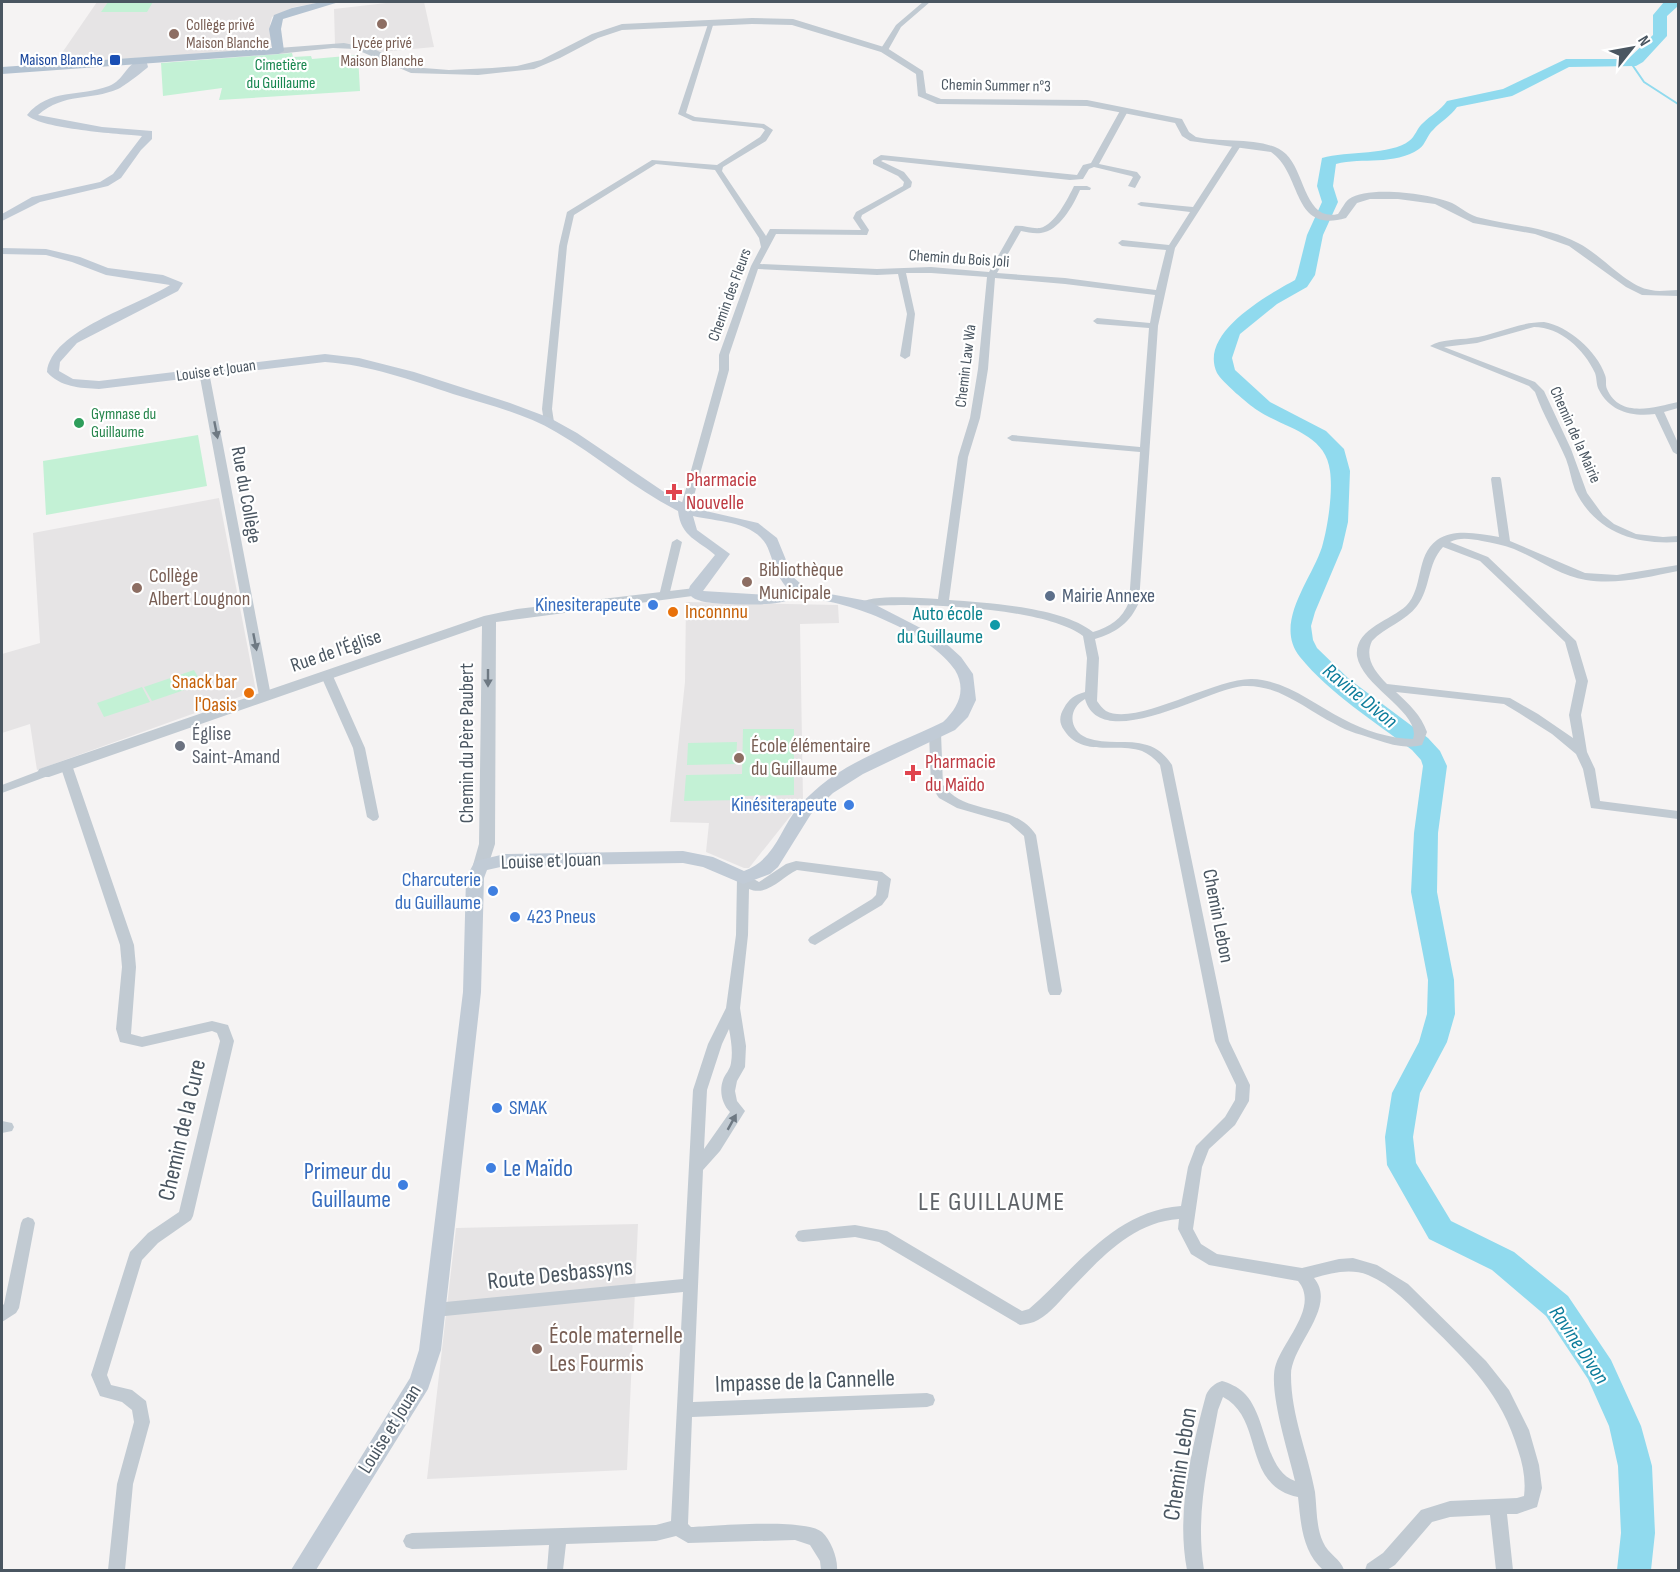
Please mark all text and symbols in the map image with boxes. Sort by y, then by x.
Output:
place label: Collège privé Maison Blanche [186,16,269,53]
marker: Lycée privé Maison Blanche [375,17,389,31]
north arrow [1602,18,1662,78]
marker: Collège privé Maison Blanche [167,27,181,41]
text: N [1633,32,1654,50]
place label: Lycée privé Maison Blanche [340,34,424,71]
place label: Maison Blanche [20,51,103,70]
marker: Maison Blanche [108,53,122,67]
park label: Cimetière du Guillaume [246,56,316,93]
street label: Chemin Summer n°3 [941,76,1051,96]
street label: Chemin des Fleurs [704,246,756,344]
street label: Chemin du Bois Joli [908,246,1010,272]
street label: Chemin Law Wa [951,323,981,409]
street label: Louise et Jouan [175,356,257,386]
street label: Chemin de la Mairie [1545,384,1605,486]
place label: Gymnase du Guillaume [91,405,156,442]
marker: Gymnase du Guillaume [72,416,86,430]
one-way arrow [212,420,221,439]
street label: Rue du Collège [226,445,266,545]
place label: Pharmacie Nouvelle [686,468,757,515]
marker: Pharmacie Nouvelle [667,485,681,499]
place label: Bibliothèque Municipale [759,558,844,605]
place label: Collège Albert Lougnon [148,564,250,611]
marker: Bibliothèque Municipale [740,575,754,589]
marker: Collège Albert Lougnon [130,581,144,595]
place label: Mairie Annexe [1062,584,1155,608]
marker: Mairie Annexe [1043,589,1057,603]
place label: Kinesiterapeute [535,593,641,617]
marker: Kinesiterapeute [646,598,660,612]
place label: Inconnnu [685,600,748,624]
place label: Auto école du Guillaume [897,602,983,649]
marker: Inconnnu [666,605,680,619]
marker: Auto école du Guillaume [988,618,1002,632]
street label: Rue de l'Église [287,624,385,678]
one-way arrow [251,633,260,652]
water label: Ravine Divon [1318,658,1403,734]
street label: Chemin du Père Paubert [455,663,479,823]
one-way arrow [483,668,493,687]
place label: Snack bar l'Oasis [172,670,237,717]
marker: Snack bar l'Oasis [242,686,256,700]
place label: Église Saint-Amand [192,722,280,769]
place label: École élémentaire du Guillaume [751,734,871,781]
marker: Église Saint-Amand [173,739,187,753]
place label: Pharmacie du Maïdo [925,750,996,797]
marker: École élémentaire du Guillaume [732,751,746,765]
marker: Pharmacie du Maïdo [906,766,920,780]
place label: Kinésiterapeute [731,793,837,817]
marker: Kinésiterapeute [842,798,856,812]
street label: Louise et Jouan [500,847,602,875]
street label: Chemin Lebon [1197,867,1239,965]
place label: Charcuterie du Guillaume [395,868,481,915]
marker: Charcuterie du Guillaume [486,884,500,898]
place label: 423 Pneus [527,905,596,929]
marker: 423 Pneus [508,910,522,924]
street label: Chemin de la Cure [152,1056,212,1204]
place label: SMAK [509,1096,547,1120]
marker: SMAK [490,1101,504,1115]
one-way arrow [727,1113,737,1130]
place label: Le Maïdo [503,1154,573,1183]
place label: Primeur du Guillaume [304,1157,391,1214]
marker: Le Maïdo [484,1161,498,1175]
marker: Primeur du Guillaume [396,1178,410,1192]
district label: LE GUILLAUME [918,1186,1066,1218]
street label: Route Desbassyns [486,1252,634,1296]
water label: Ravine Divon [1544,1301,1614,1389]
place label: École maternelle Les Fourmis [549,1321,683,1378]
marker: École maternelle Les Fourmis [530,1342,544,1356]
street label: Impasse de la Cannelle [715,1363,895,1399]
street label: Louise et Jouan [353,1380,427,1478]
street label: Chemin Lebon [1157,1405,1203,1523]

